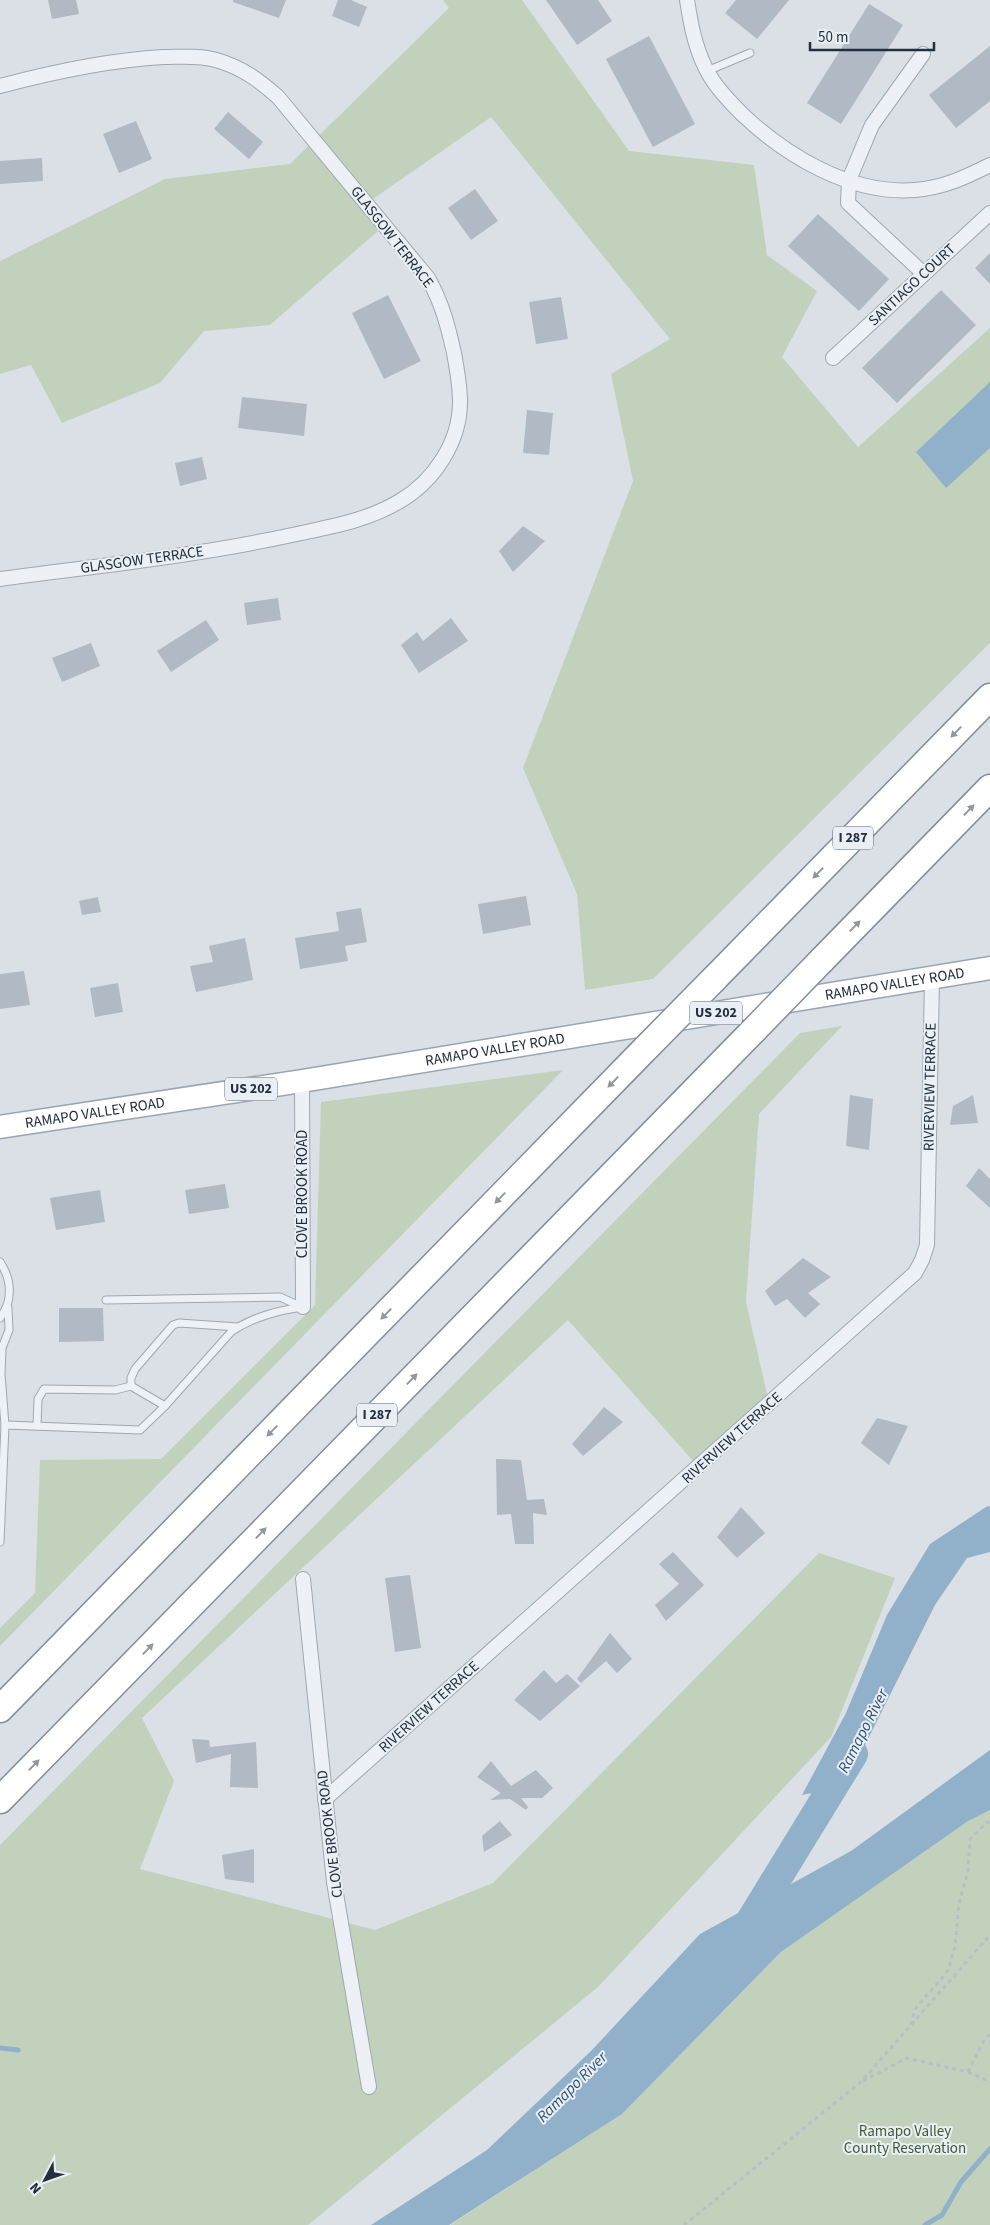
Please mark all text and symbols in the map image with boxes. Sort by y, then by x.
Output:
scale bar [810,20,934,52]
text: 50 m [818,27,848,48]
street label: GLASGOW TERRACE [346,182,439,292]
street label: SANTIAGO COURT [864,239,960,331]
street label: GLASGOW TERRACE [79,541,205,579]
one-way arrow [950,726,962,738]
one-way arrow [963,804,975,816]
road number: I 287 [833,826,873,850]
one-way arrow [812,867,824,879]
one-way arrow [849,920,861,932]
street label: RAMAPO VALLEY ROAD [823,962,966,1005]
road number: US 202 [690,1001,742,1024]
street label: RIVERVIEW TERRACE [918,1022,942,1151]
street label: RAMAPO VALLEY ROAD [424,1028,566,1071]
one-way arrow [607,1076,619,1088]
road number: US 202 [225,1078,277,1100]
street label: RAMAPO VALLEY ROAD [23,1092,166,1134]
street label: CLOVE BROOK ROAD [292,1130,313,1258]
one-way arrow [494,1192,506,1204]
one-way arrow [380,1308,392,1320]
one-way arrow [406,1374,418,1386]
street label: RIVERVIEW TERRACE [677,1387,787,1489]
road number: I 287 [357,1404,397,1426]
one-way arrow [266,1424,278,1436]
one-way arrow [255,1527,267,1539]
one-way arrow [142,1643,154,1655]
street label: RIVERVIEW TERRACE [374,1656,484,1758]
water label: Ramapo River [832,1684,894,1777]
one-way arrow [28,1760,40,1772]
street label: CLOVE BROOK ROAD [312,1769,348,1899]
water label: Ramapo River [532,2046,613,2127]
park label: Ramapo Valley County Reservation [844,2121,966,2159]
north arrow [20,2155,70,2205]
text: N [25,2178,47,2198]

